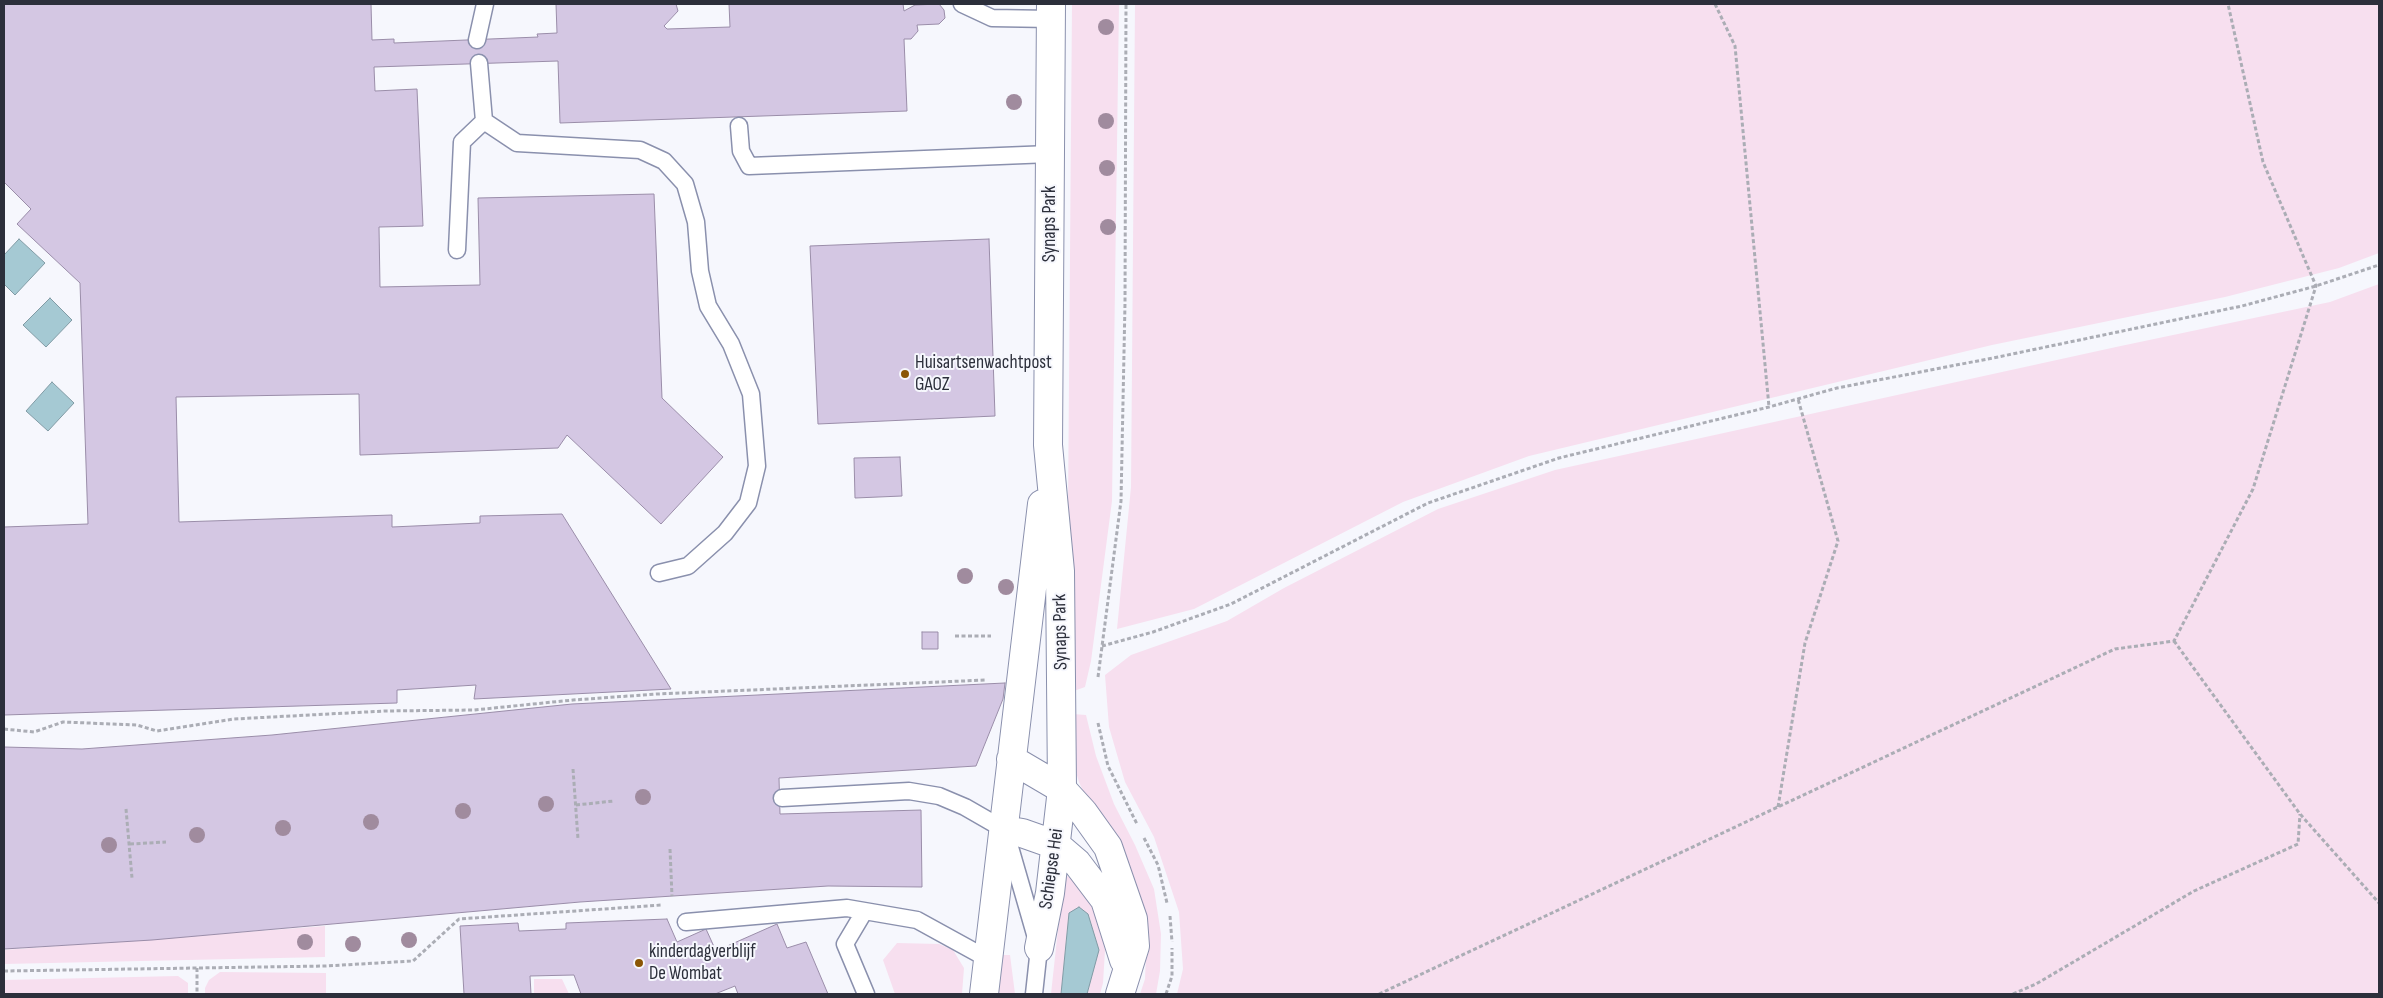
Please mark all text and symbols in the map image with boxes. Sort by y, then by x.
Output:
street label: Synaps Park [1039,186,1061,262]
place label: Huisartsenwachtpost GAOZ [915,352,1052,396]
marker: Huisartsenwachtpost GAOZ [899,368,911,380]
street label: Synaps Park [1049,594,1073,670]
street label: Schiepse Hei [1035,827,1069,911]
place label: kinderdagverblijf De Wombat [649,941,756,985]
marker: kinderdagverblijf De Wombat [633,957,645,969]

